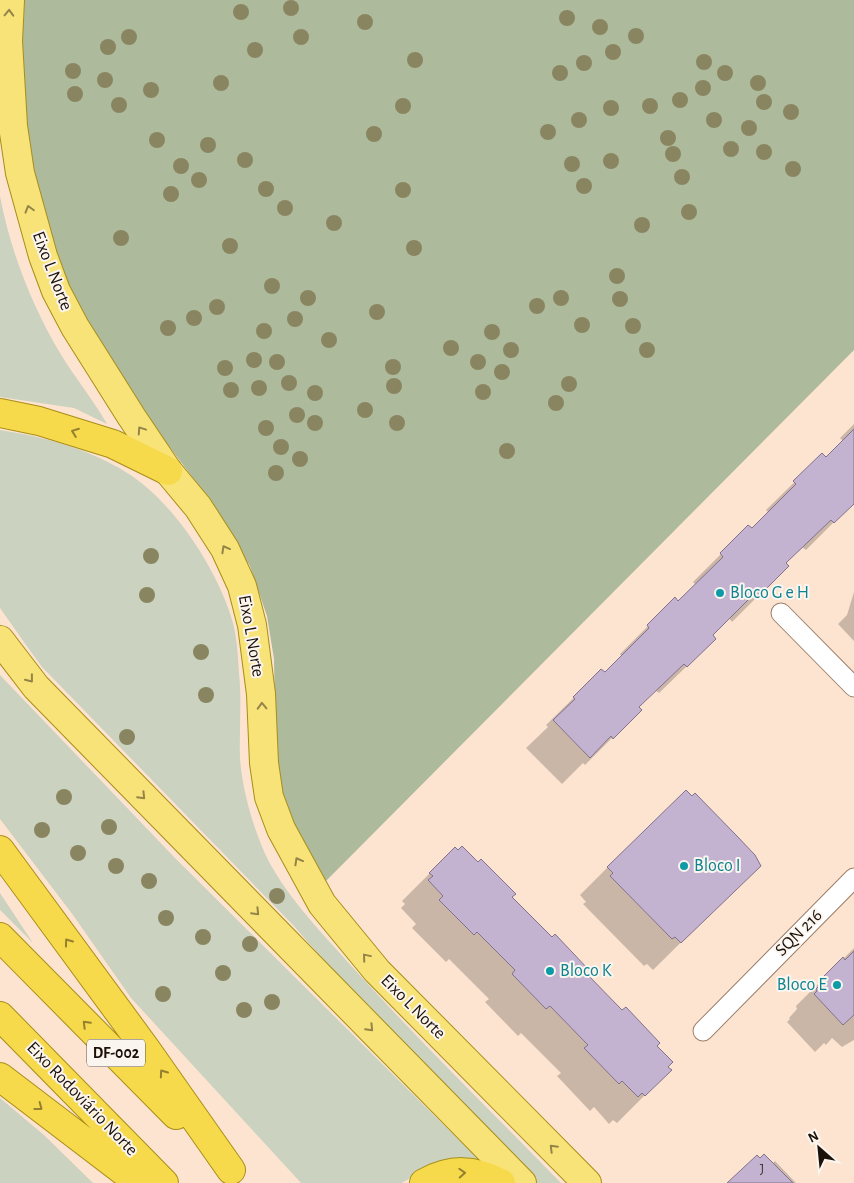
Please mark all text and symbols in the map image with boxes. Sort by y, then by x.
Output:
one-way arrow [4,9,14,16]
one-way arrow [25,205,35,213]
street label: Eixo L Norte [29,229,75,313]
one-way arrow [138,427,147,436]
one-way arrow [71,428,80,438]
one-way arrow [221,545,231,554]
place label: Bloco G e H [730,584,809,602]
marker: Bloco G e H [714,587,726,599]
street label: Eixo L Norte [235,594,267,678]
one-way arrow [24,673,32,682]
one-way arrow [256,701,267,709]
one-way arrow [137,790,146,799]
one-way arrow [295,857,305,866]
place label: Bloco I [694,857,741,875]
marker: Bloco I [678,860,690,872]
one-way arrow [250,906,259,915]
street label: SQN 216 [772,906,826,960]
one-way arrow [65,938,74,947]
one-way arrow [362,954,371,963]
place label: Bloco K [560,962,612,980]
marker: Bloco K [544,965,556,977]
street label: Eixo L Norte [377,971,449,1043]
place label: Bloco E [777,976,827,994]
marker: Bloco E [831,979,843,991]
one-way arrow [83,1020,92,1029]
one-way arrow [364,1022,373,1031]
street label: Eixo Rodoviário Norte [23,1039,141,1159]
road number: DF-002 [87,1040,145,1066]
one-way arrow [160,1069,169,1079]
one-way arrow [33,1101,43,1110]
north arrow [794,1123,844,1173]
text: N [806,1129,821,1146]
one-way arrow [550,1145,559,1154]
house number: J [760,1162,764,1177]
one-way arrow [459,1167,467,1178]

